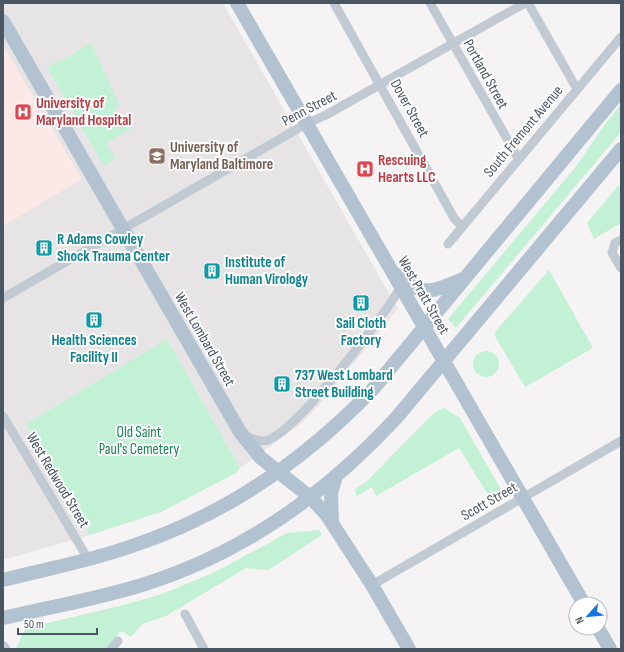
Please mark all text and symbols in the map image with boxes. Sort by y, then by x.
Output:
street label: Portland Street [459,36,513,113]
street label: Dover Street [386,76,433,141]
street label: South Fremont Avenue [479,82,567,181]
street label: Penn Street [279,86,340,131]
place label: University of Maryland Hospital [36,94,131,130]
hospital icon: University of Maryland Hospital [13,102,33,122]
place label: University of Maryland Baltimore [170,138,273,174]
school or university icon: University of Maryland Baltimore [147,146,167,166]
place label: Rescuing Hearts LLC [378,151,436,187]
hospital icon: Rescuing Hearts LLC [355,159,375,179]
place label: R Adams Cowley Shock Trauma Center [57,230,170,266]
building icon: R Adams Cowley Shock Trauma Center [34,238,54,258]
place label: Institute of Human Virology [225,253,309,289]
street label: West Pratt Street [394,253,454,338]
building icon: Institute of Human Virology [202,261,222,281]
street label: West Lombard Street [170,289,239,390]
building icon: Sail Cloth Factory [351,293,371,313]
building icon: Health Sciences Facility II [84,310,104,330]
place label: Sail Cloth Factory [336,314,386,350]
place label: Health Sciences Facility II [51,331,137,367]
place label: 737 West Lombard Street Building [295,366,393,402]
building icon: 737 West Lombard Street Building [272,374,292,394]
park label: Old Saint Paul's Cemetery [99,423,179,459]
street label: West Redwood Street [22,429,94,532]
street label: Scott Street [458,478,521,525]
north arrow [568,596,608,636]
scale bar [18,610,97,636]
text: N [572,615,587,626]
text: 50 m [24,617,44,632]

